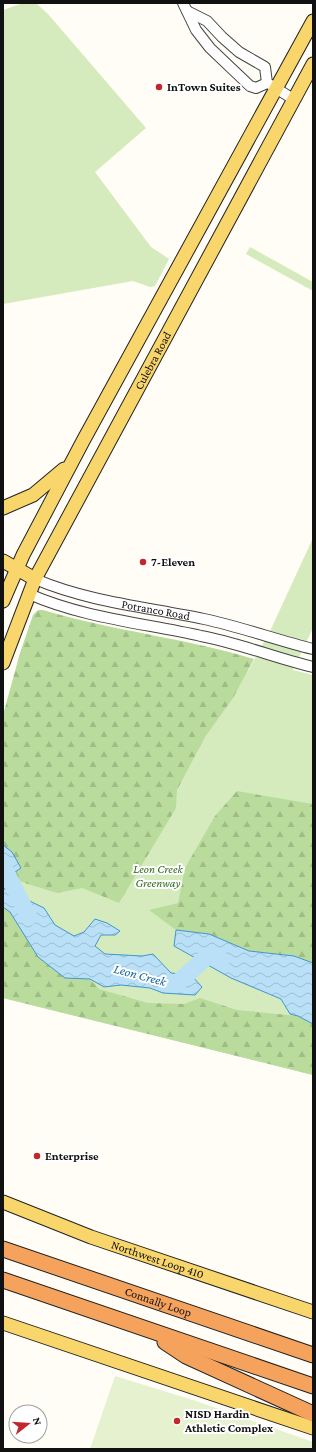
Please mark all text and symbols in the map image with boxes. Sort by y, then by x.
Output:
place label: InTown Suites [167,80,241,94]
marker: InTown Suites [154,82,164,92]
street label: Culebra Road [131,329,175,392]
place label: 7-Eleven [151,555,195,569]
marker: 7-Eleven [138,557,148,567]
street label: Potranco Road [120,597,192,623]
park label: Leon Creek Greenway [133,862,183,890]
water label: Leon Creek [112,961,169,990]
place label: Enterprise [45,1149,99,1163]
marker: Enterprise [32,1151,42,1161]
street label: Northwest Loop 410 [110,1237,206,1282]
street label: Connally Loop [123,1284,193,1320]
north arrow [8,1404,48,1444]
place label: NISD Hardin Athletic Complex [184,1407,274,1435]
text: N [31,1416,45,1427]
marker: NISD Hardin Athletic Complex [172,1416,182,1426]

